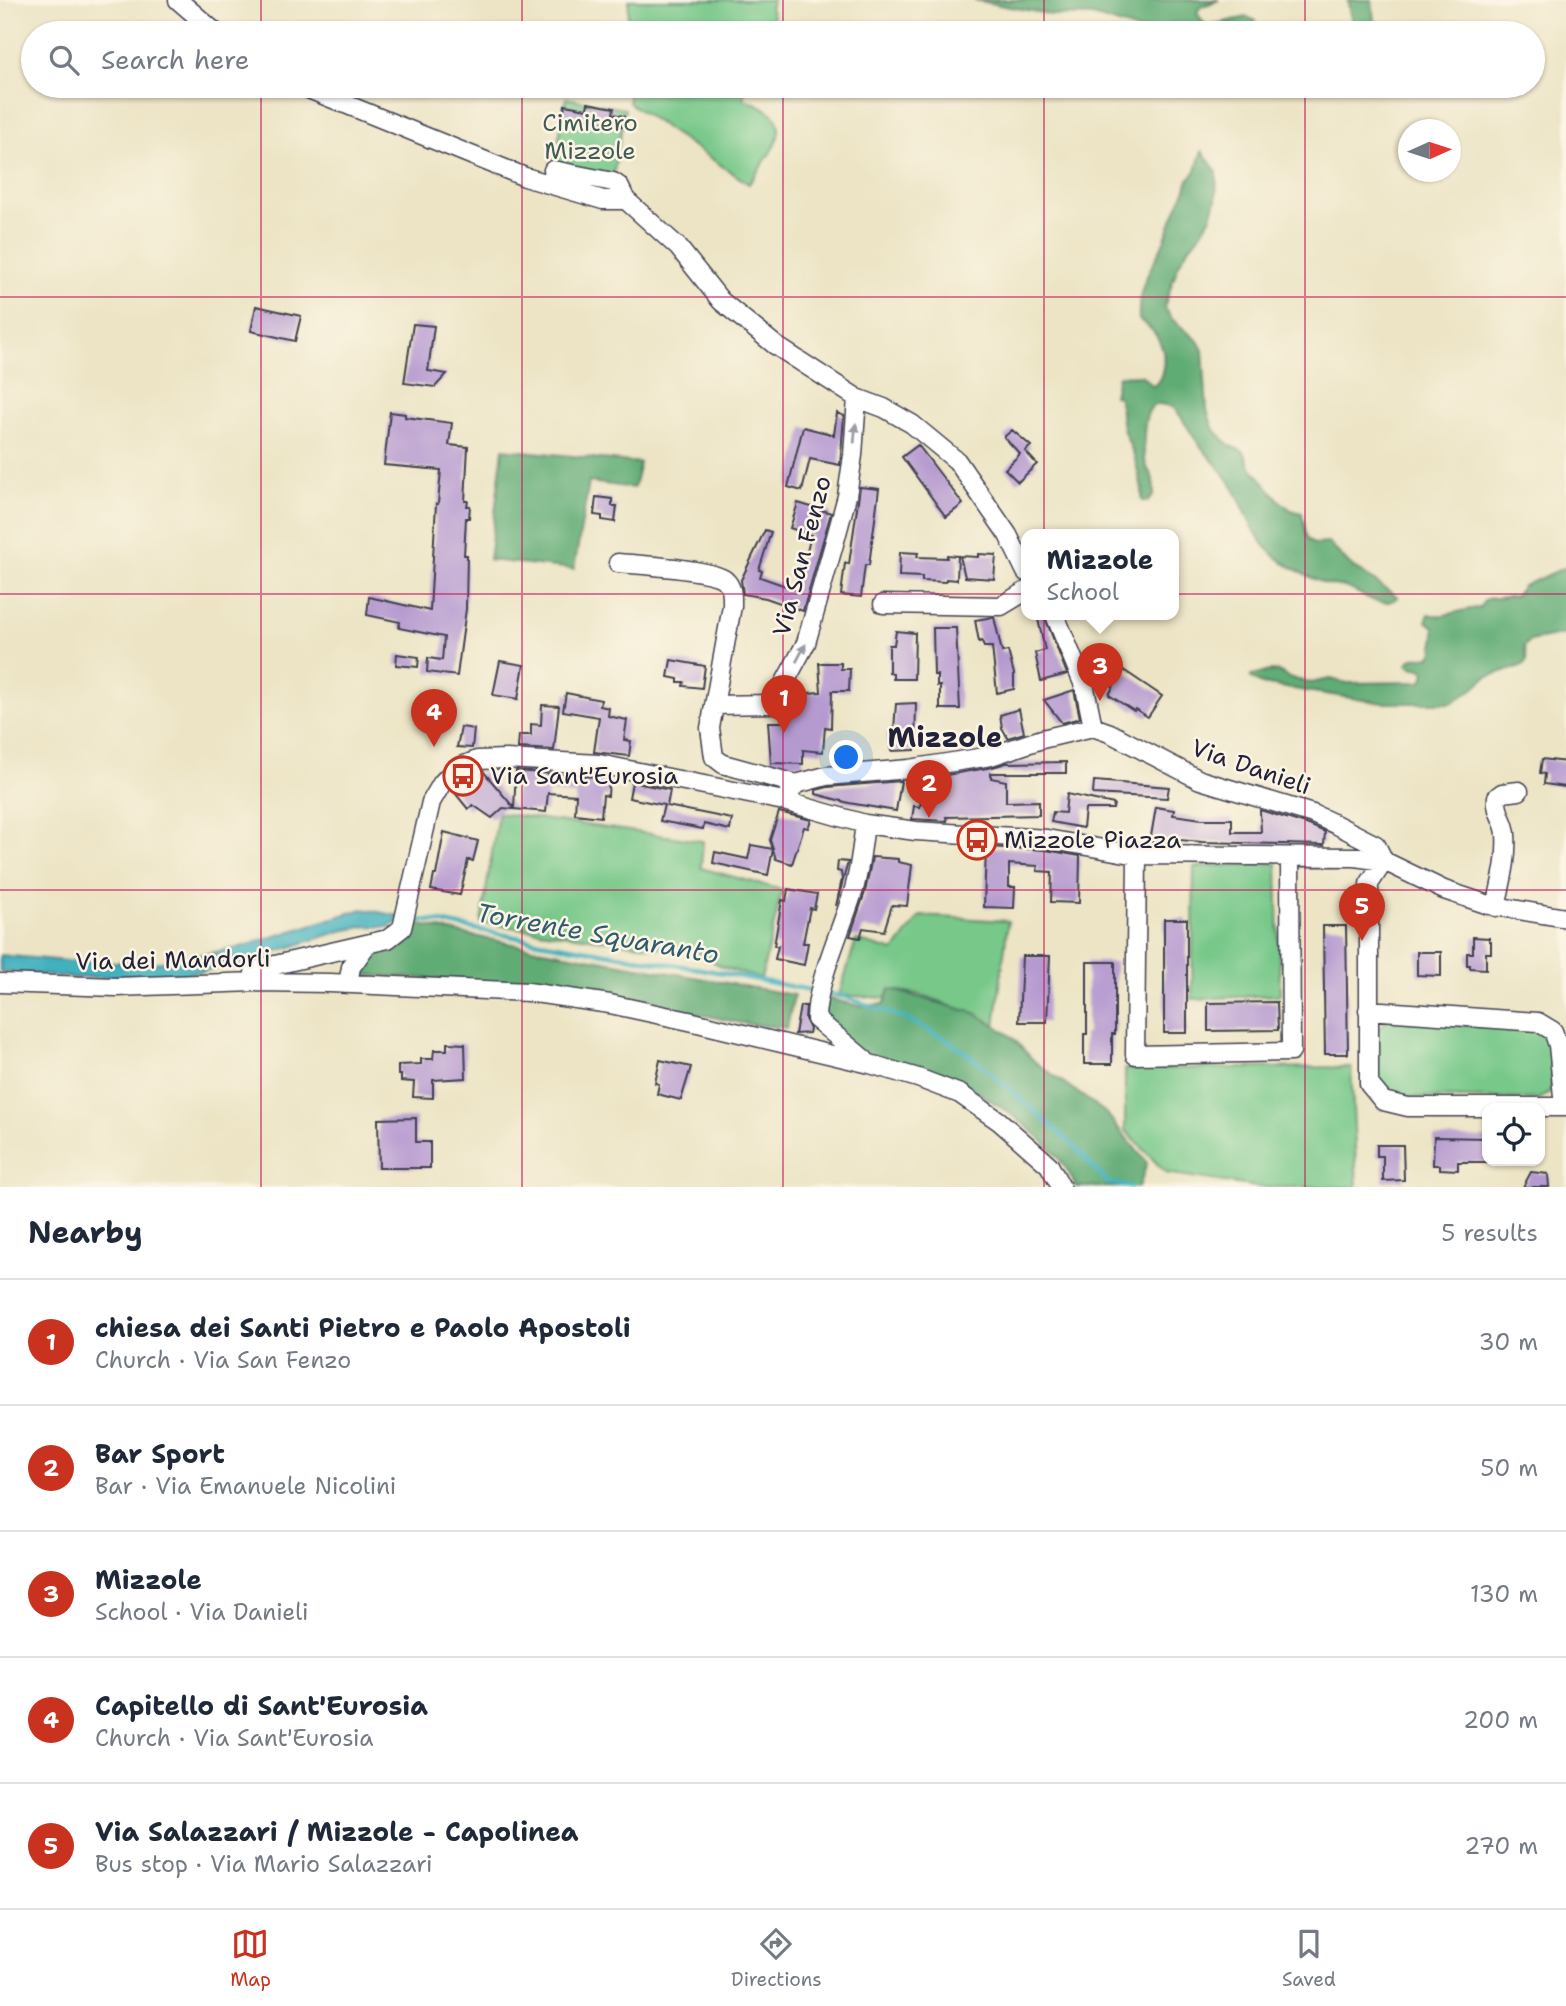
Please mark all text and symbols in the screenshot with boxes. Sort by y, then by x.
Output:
search box [21,21,1545,98]
icon: search [45,41,83,79]
text: Search here [101,42,250,77]
park label: Cimitero Mizzole [542,107,638,167]
north arrow [1398,119,1461,182]
one-way arrow [850,421,861,443]
street label: Via San Fenzo [765,472,839,640]
popup [1021,529,1179,620]
text: Mizzole [1047,542,1153,577]
text: School [1047,577,1119,607]
one-way arrow [794,642,806,662]
pin: 3 [1077,643,1123,701]
pin: 1 [761,675,807,733]
pin: 4 [411,689,457,747]
district label: Mizzole [888,718,1003,756]
street label: Via Danieli [1187,732,1315,802]
your location [829,740,863,774]
bus stop icon: Via Sant'Eurosia [442,755,484,797]
place label: Via Sant'Eurosia [490,760,678,792]
pin: 2 [906,760,952,818]
bus stop icon: Mizzole Piazza [956,819,998,861]
place label: Mizzole Piazza [1004,824,1181,856]
pin: 5 [1339,883,1385,941]
water label: Torrente Squaranto [474,894,722,972]
street label: Via dei Mandorli [75,942,271,978]
map controls [1482,1103,1545,1166]
button: locate [1482,1103,1545,1166]
text: Nearby [28,1212,143,1253]
text: 5 results [1441,1218,1538,1248]
text: chiesa dei Santi Pietro e Paolo Apostoli [95,1310,631,1345]
text: 1 [46,1327,56,1357]
text: 30 m [1479,1327,1538,1357]
text: Church · Via San Fenzo [95,1345,351,1375]
text: Bar Sport [95,1436,225,1471]
text: 2 [43,1453,59,1483]
text: 50 m [1480,1453,1538,1483]
text: Bar · Via Emanuele Nicolini [95,1471,396,1501]
text: Mizzole [95,1562,202,1597]
text: 3 [43,1579,59,1609]
text: 130 m [1470,1579,1538,1609]
text: School · Via Danieli [95,1597,308,1627]
text: Capitello di Sant'Eurosia [95,1688,428,1723]
text: 4 [43,1705,59,1735]
text: 200 m [1463,1705,1538,1735]
text: Church · Via Sant'Eurosia [95,1723,374,1753]
text: Via Salazzari / Mizzole - Capolinea [95,1814,578,1849]
text: 5 [44,1831,58,1861]
text: 270 m [1464,1831,1538,1861]
text: Bus stop · Via Mario Salazzari [95,1849,433,1879]
tab: Map [230,1925,271,1992]
tab: Directions [731,1925,822,1992]
tab: Saved [1282,1925,1336,1992]

